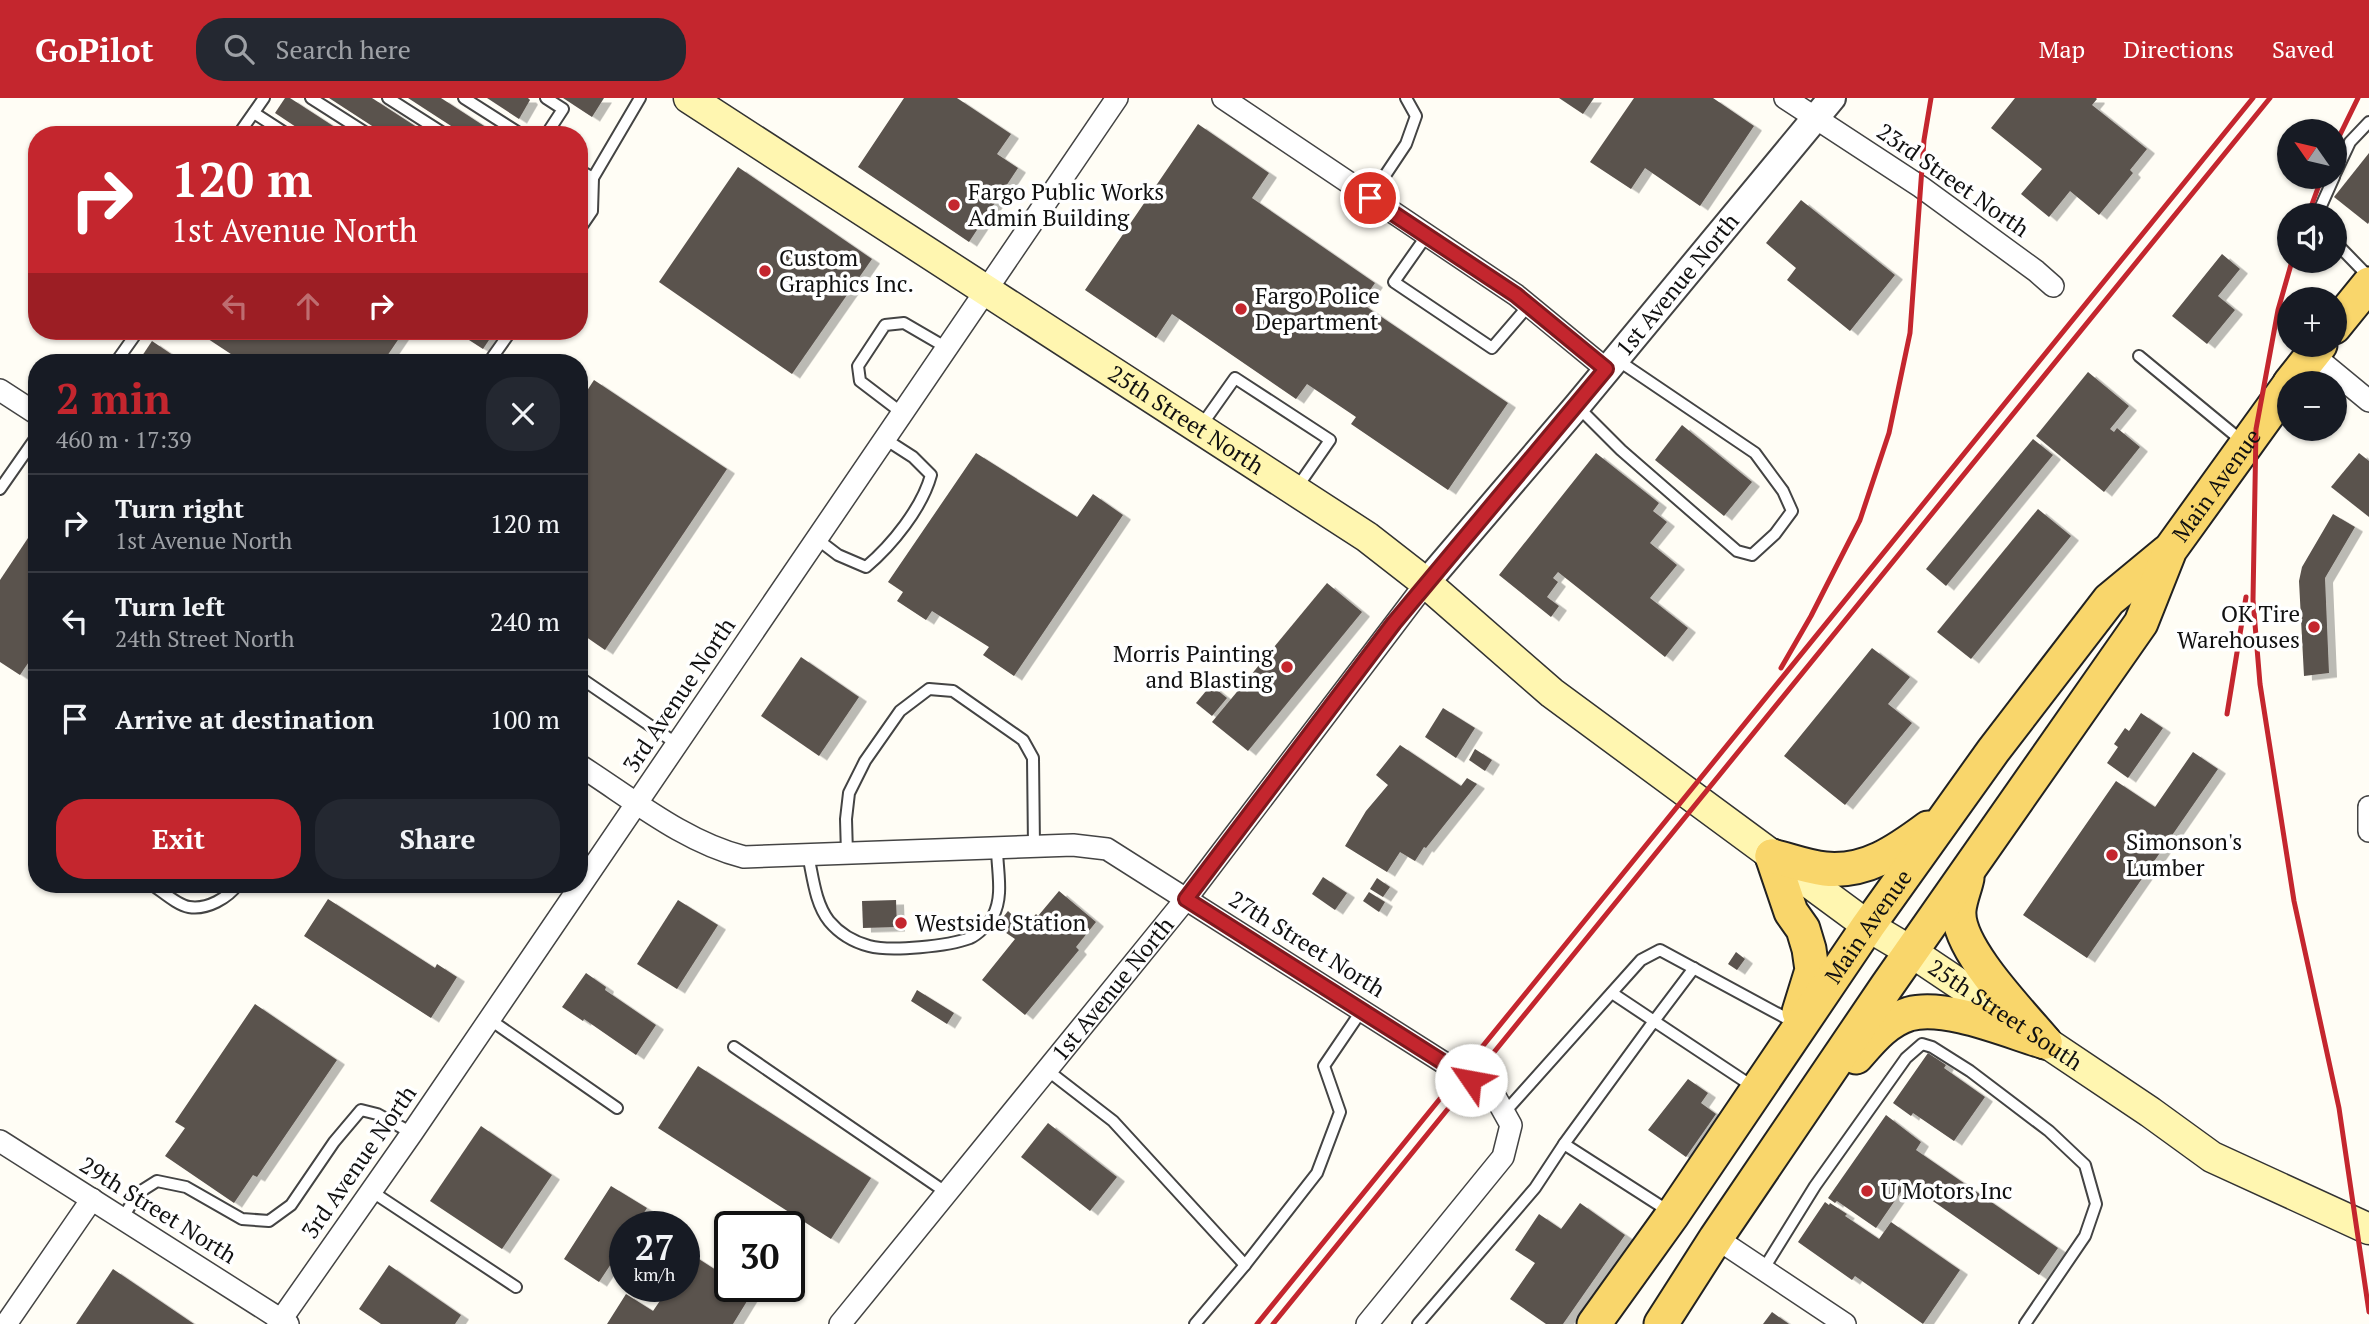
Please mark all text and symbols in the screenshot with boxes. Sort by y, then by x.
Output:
search box [196,18,686,81]
text: GoPilot [35,28,154,71]
icon: search [220,30,258,68]
text: Search here [276,32,411,66]
text: Map [2039,33,2085,65]
text: Directions [2123,33,2234,65]
text: Saved [2272,33,2334,65]
street label: 23rd Street North [1871,116,2036,244]
north arrow [2277,119,2347,189]
map controls [2277,119,2347,441]
text: 120 m [171,146,313,211]
icon: right [56,154,147,245]
pin [1340,168,1400,228]
place label: Fargo Public Works Admin Building [968,176,1164,233]
icon: arrive [1351,179,1389,217]
marker: Fargo Public Works Admin Building [946,197,962,213]
button: sound [2277,203,2347,273]
street label: 1st Avenue North [1608,206,1746,363]
text: 1st Avenue North [171,209,418,251]
place label: Custom Graphics Inc. [779,242,914,299]
marker: Custom Graphics Inc. [757,263,773,279]
place label: Fargo Police Department [1255,280,1380,337]
icon: left [216,287,254,325]
icon: ahead [289,287,327,325]
icon: right [362,287,400,325]
button: + [2277,287,2347,357]
marker: Fargo Police Department [1233,301,1249,317]
street label: 25th Street North [1102,357,1270,481]
text: 2 min [56,370,171,426]
button: − [2277,371,2347,441]
button: close [486,377,560,451]
street label: Main Avenue [2165,422,2268,548]
text: 460 m · 17:39 [56,424,191,455]
text: Turn right [115,491,244,525]
icon: right [56,504,94,542]
text: 120 m [490,506,560,540]
text: 1st Avenue North [115,525,292,556]
text: Turn left [115,589,225,623]
place label: OK Tire Warehouses [2177,598,2300,655]
icon: left [56,602,94,640]
text: 240 m [490,604,560,638]
street label: 3rd Avenue North [615,611,742,778]
marker: OK Tire Warehouses [2306,619,2322,635]
text: 24th Street North [115,623,295,654]
place label: Morris Painting and Blasting [1113,638,1274,695]
marker: Morris Painting and Blasting [1279,659,1295,675]
icon: arrive [56,700,94,738]
text: Arrive at destination [115,702,374,736]
text: 100 m [490,702,560,736]
button: Exit [56,799,301,879]
button: Share [315,799,560,879]
place label: Simonson's Lumber [2126,826,2242,883]
marker: Simonson's Lumber [2104,847,2120,863]
street label: Main Avenue [1817,863,1919,990]
street label: 27th Street North [1223,883,1392,1004]
place label: Westside Station [915,907,1087,938]
street label: 1st Avenue North [1044,910,1181,1067]
marker: Westside Station [893,915,909,931]
street label: 25th Street South [1922,952,2089,1078]
position arrow [1434,1043,1508,1117]
street label: 3rd Avenue North [294,1079,423,1244]
street label: 29th Street North [74,1149,243,1271]
place label: U Motors Inc [1881,1175,2013,1206]
marker: U Motors Inc [1859,1183,1875,1199]
speed limit sign: 30 [714,1211,805,1302]
text: 27 [635,1224,674,1270]
text: km/h [634,1262,675,1286]

